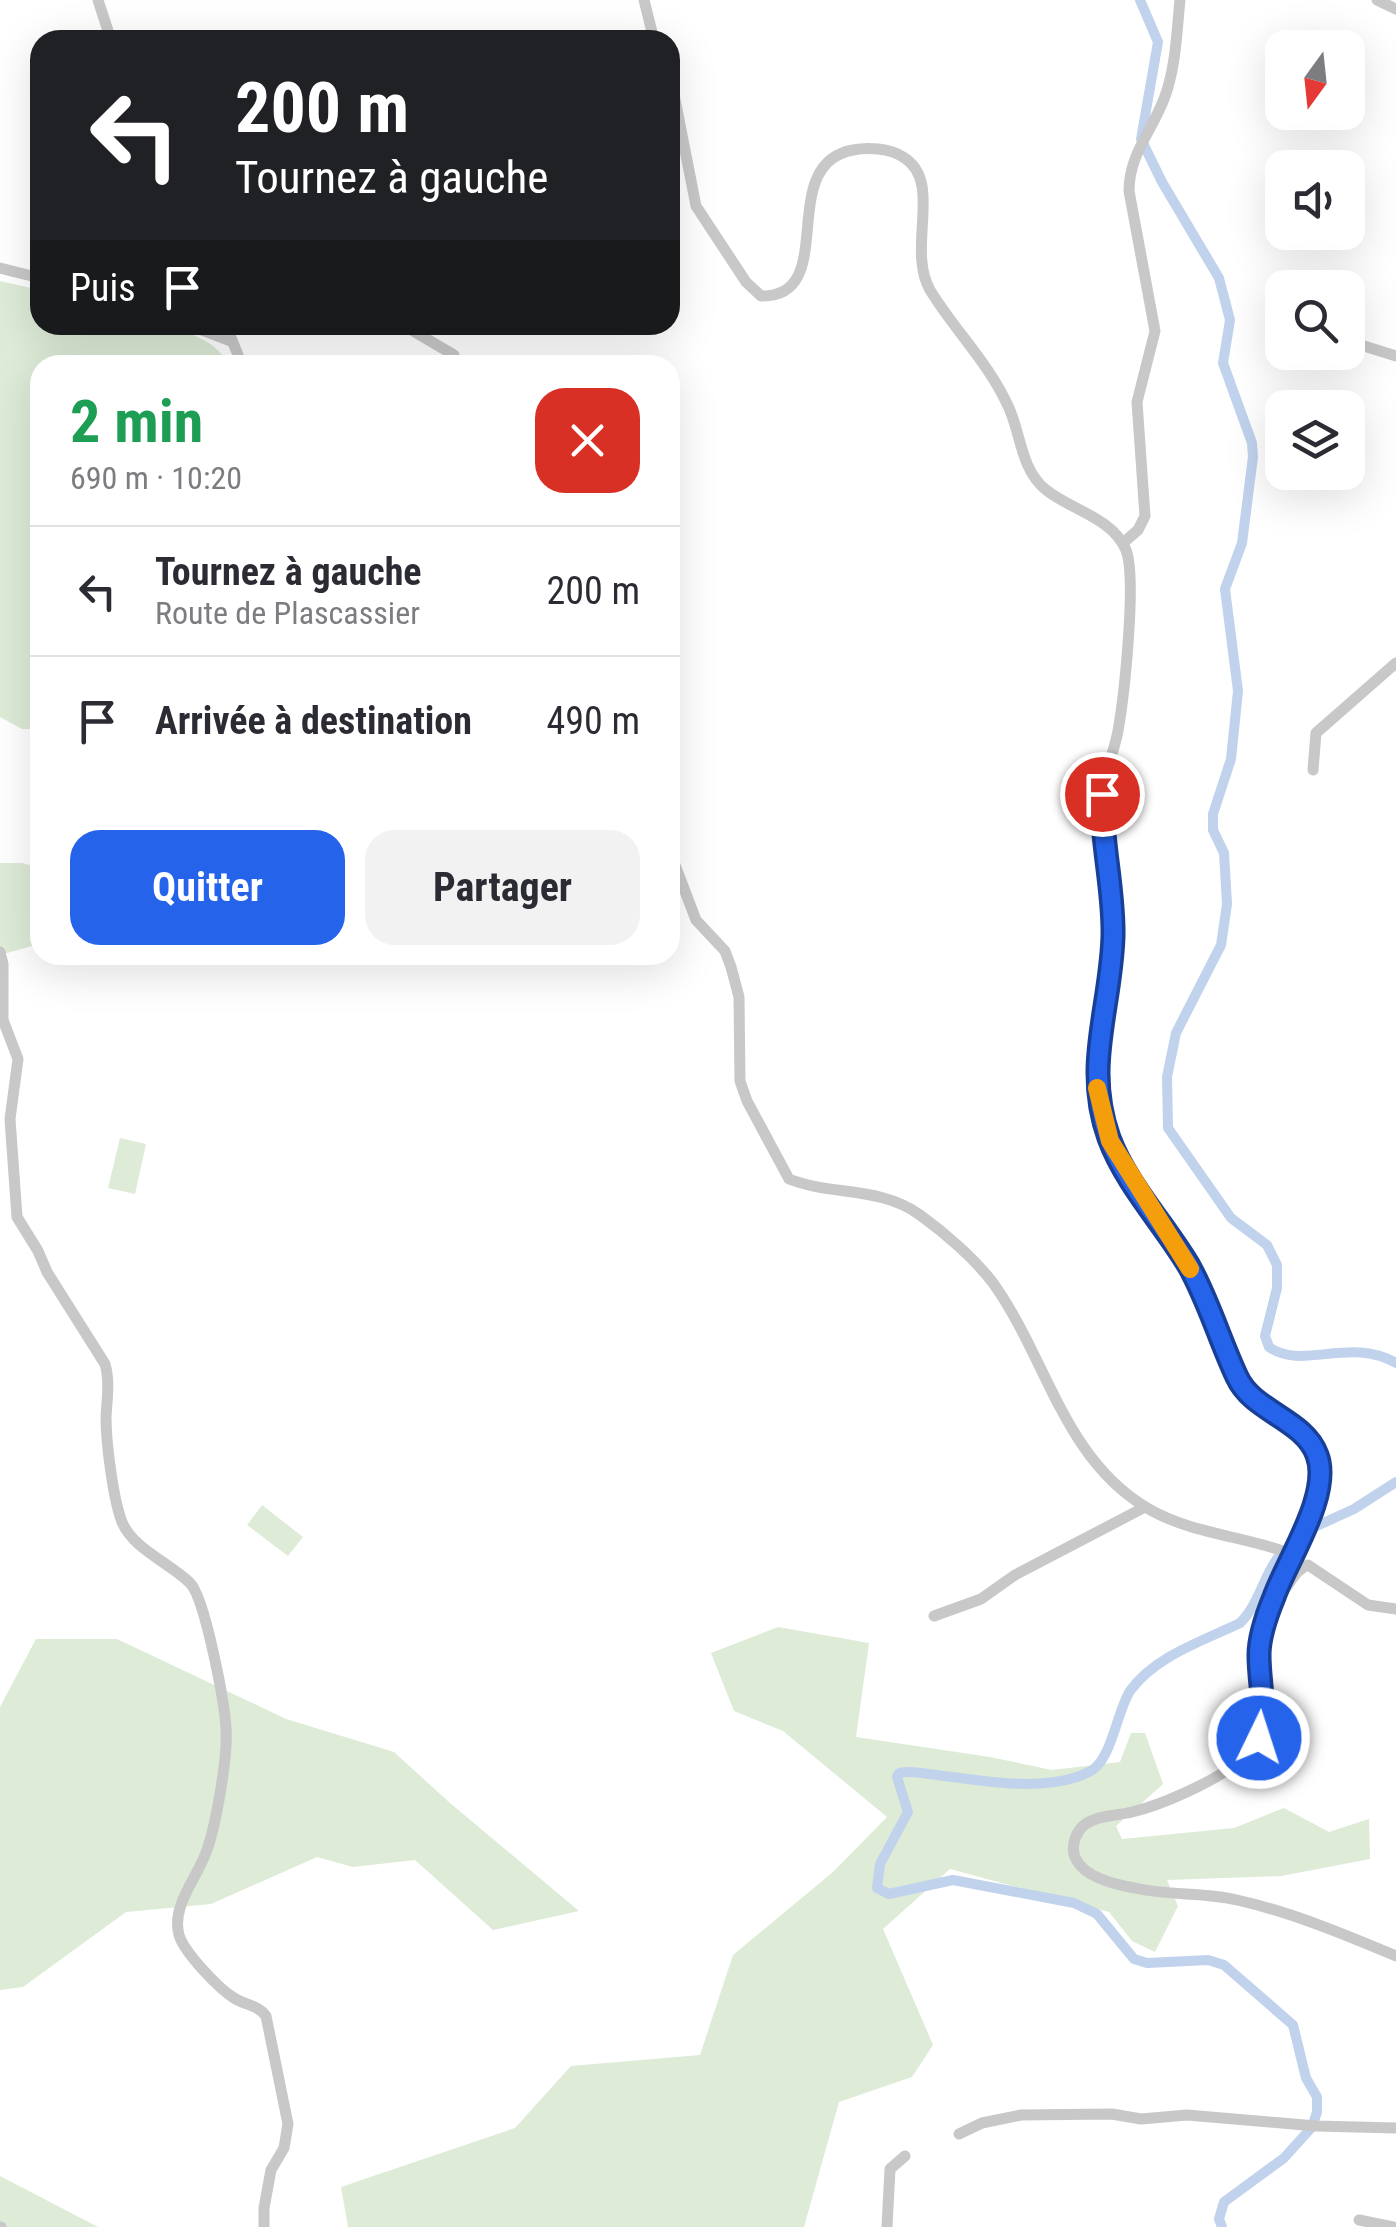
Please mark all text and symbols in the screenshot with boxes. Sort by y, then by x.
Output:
north arrow [1265,30,1365,130]
map controls [1265,30,1365,490]
text: 200 m [235,67,409,149]
icon: left [70,70,200,200]
button: sound [1265,150,1365,250]
text: Tournez à gauche [235,151,548,204]
icon: arrive [155,260,210,315]
text: Puis [70,266,135,310]
button: search [1265,270,1365,370]
text: 2 min [70,386,203,457]
button: close [535,388,640,493]
button: layers [1265,390,1365,490]
text: 690 m · 10:20 [70,459,242,497]
text: Tournez à gauche [155,550,422,594]
icon: left [70,564,125,619]
text: 200 m [546,569,640,613]
text: Route de Plascassier [155,594,420,632]
icon: arrive [70,694,125,749]
text: Arrivée à destination [155,699,472,743]
text: 490 m [546,699,640,743]
pin [1060,752,1145,837]
icon: arrive [1075,767,1130,822]
button: Quitter [70,830,345,945]
button: Partager [365,830,640,945]
position arrow [1207,1686,1311,1790]

